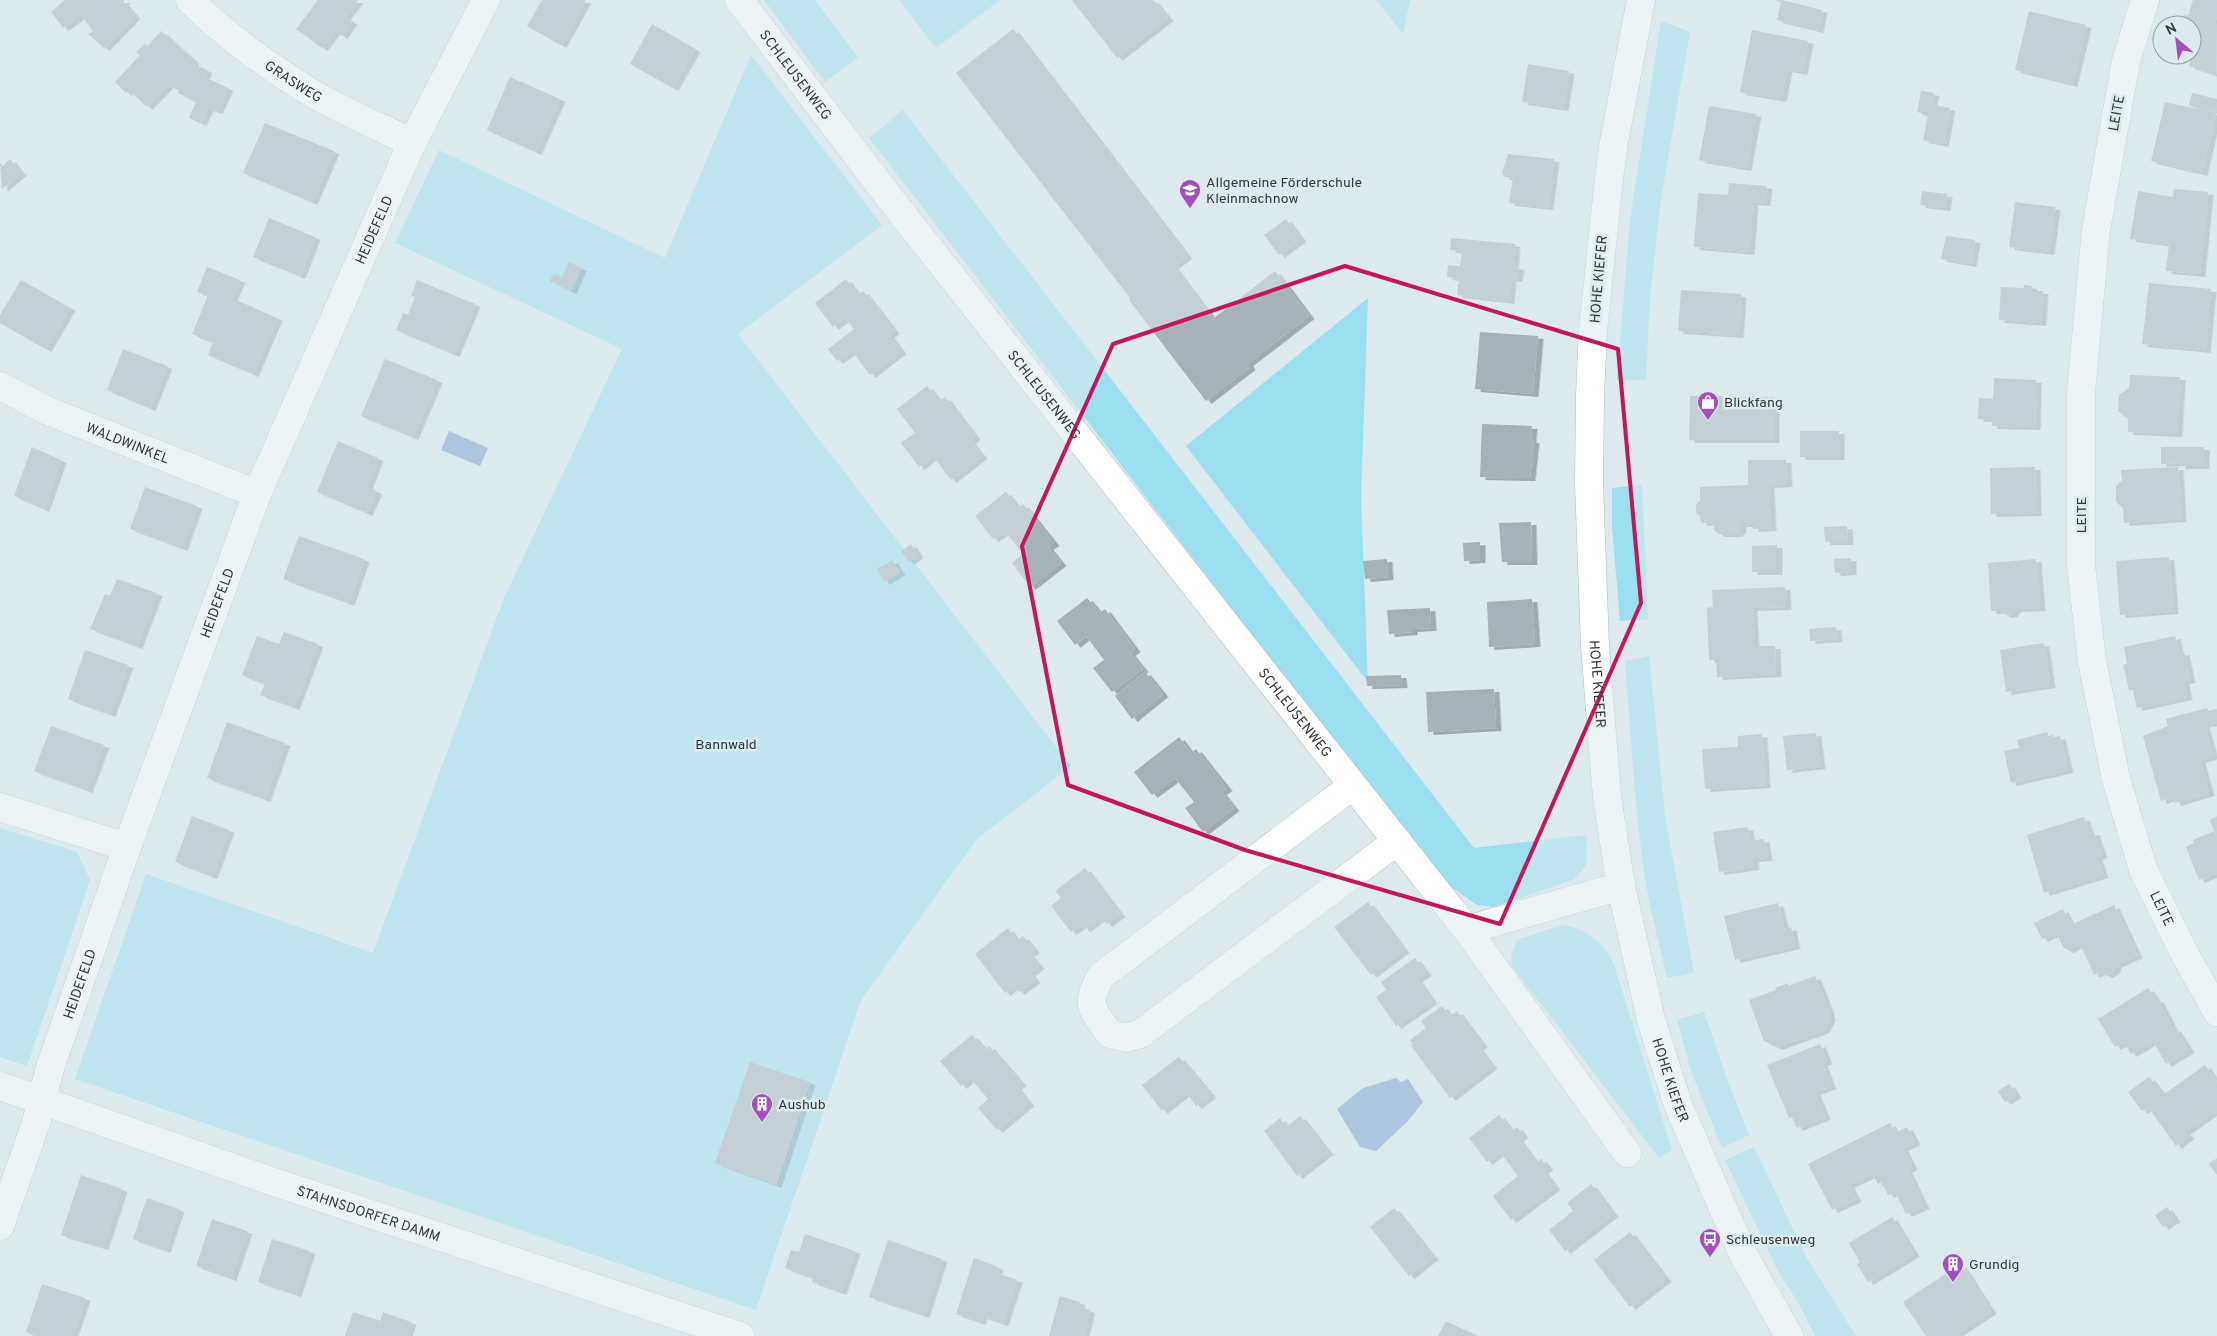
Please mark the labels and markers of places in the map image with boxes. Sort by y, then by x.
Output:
place label: Allgemeine Förderschule Kleinmachnow [1206,175,1362,208]
school or university icon: Allgemeine Förderschule Kleinmachnow [1178,178,1202,209]
shop icon: Blickfang [1696,390,1720,421]
place label: Blickfang [1724,395,1783,412]
building icon: Aushub [750,1092,774,1123]
place label: Aushub [778,1097,826,1114]
bus stop icon: Schleusenweg [1698,1227,1722,1258]
place label: Schleusenweg [1726,1232,1815,1249]
building icon: Grundig [1941,1252,1965,1283]
place label: Grundig [1969,1257,2019,1274]

